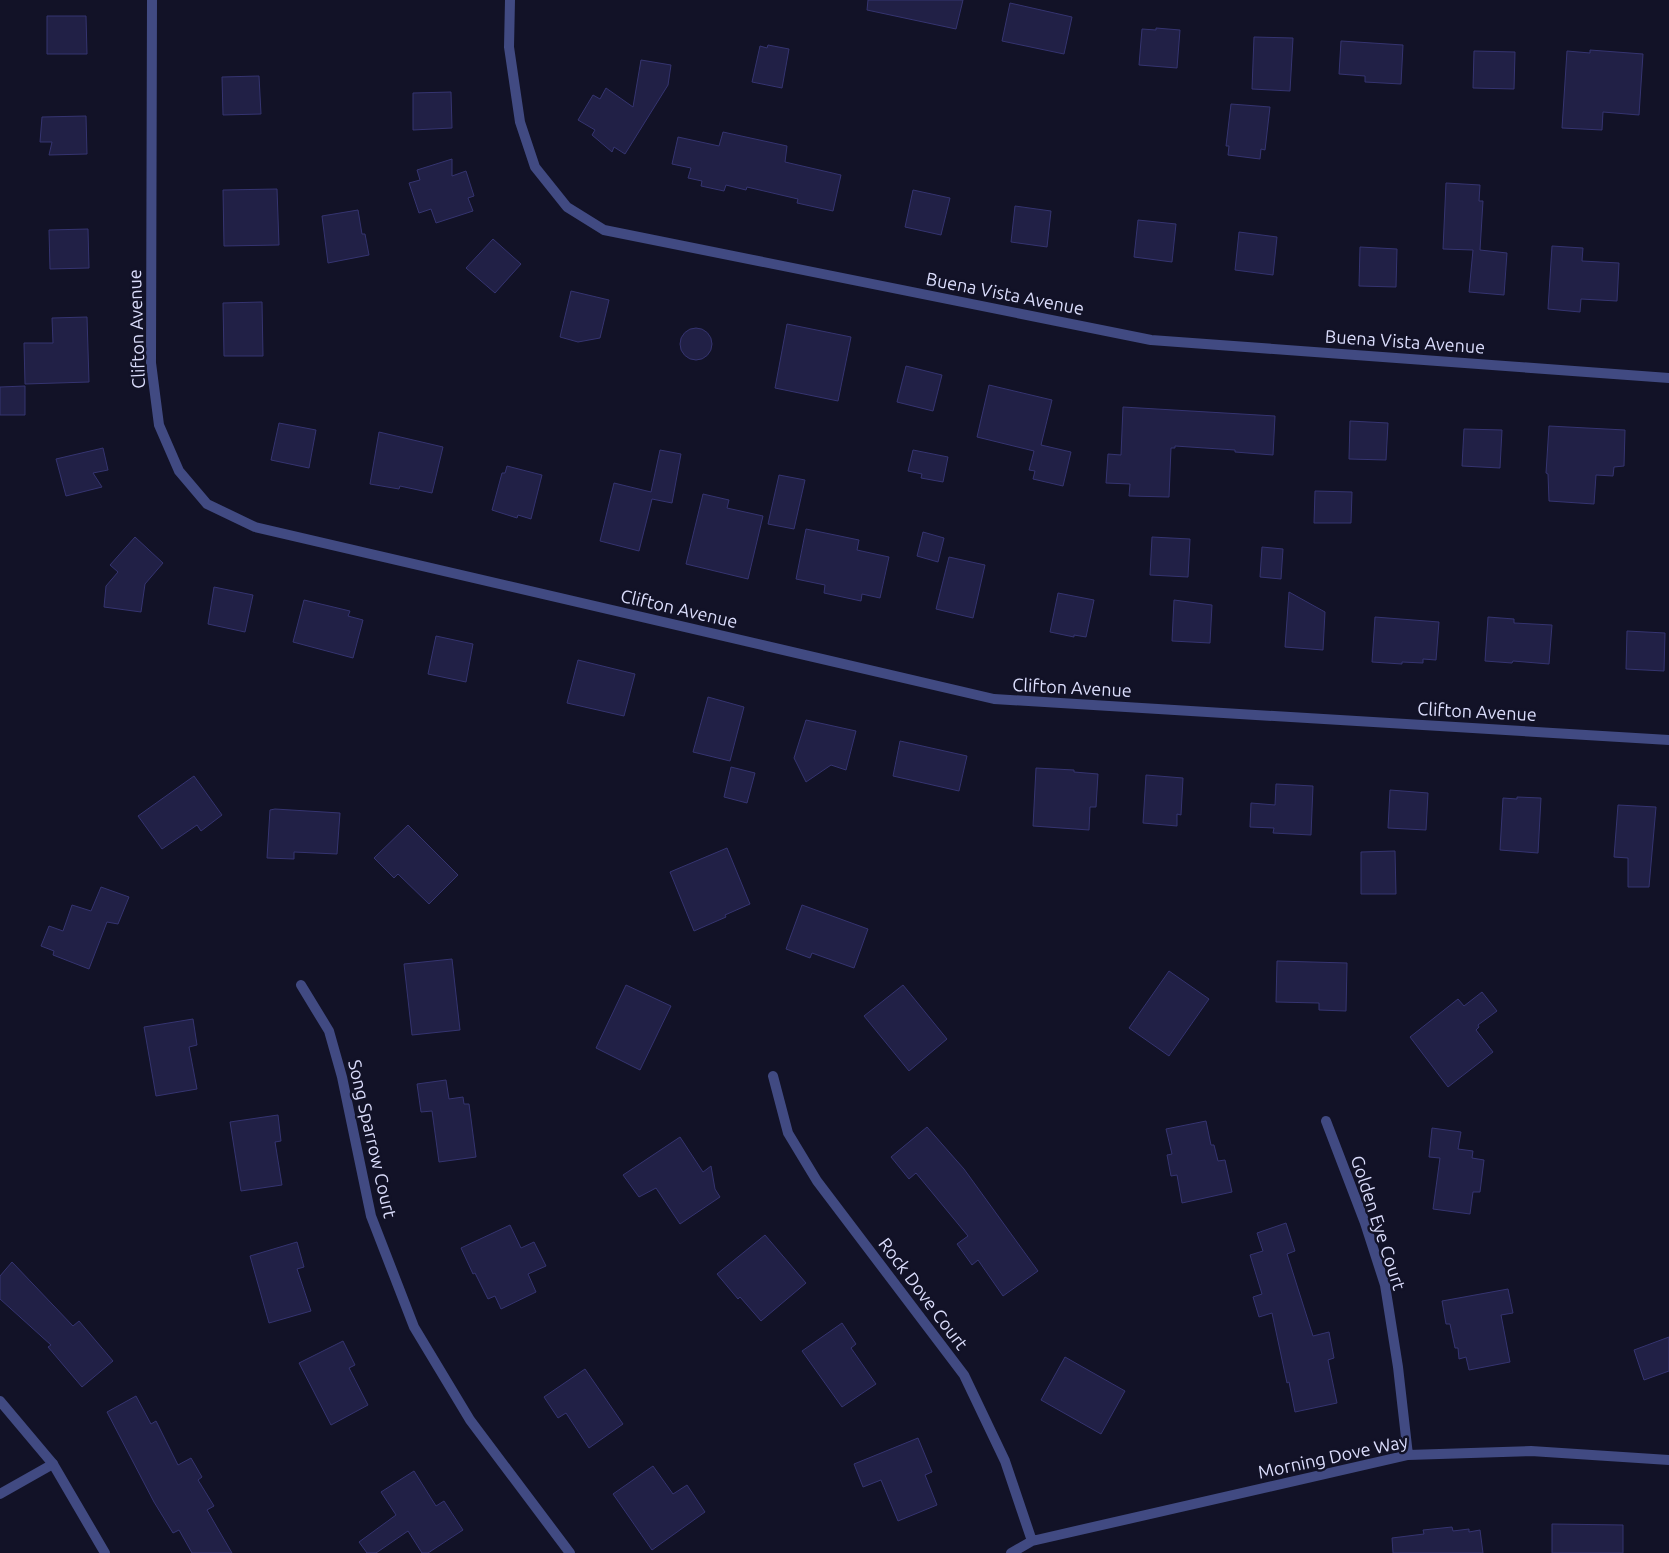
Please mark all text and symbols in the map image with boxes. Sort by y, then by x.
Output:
street label: Buena Vista Avenue [924,268,1086,318]
street label: Clifton Avenue [124,269,148,389]
street label: Buena Vista Avenue [1324,325,1486,357]
street label: Clifton Avenue [619,585,740,631]
street label: Clifton Avenue [1012,674,1132,700]
street label: Clifton Avenue [1417,698,1537,724]
street label: Song Sparrow Court [345,1058,401,1220]
street label: Golden Eye Court [1348,1153,1410,1293]
street label: Rock Dove Court [875,1233,972,1353]
street label: Morning Dove Way [1256,1430,1410,1482]

